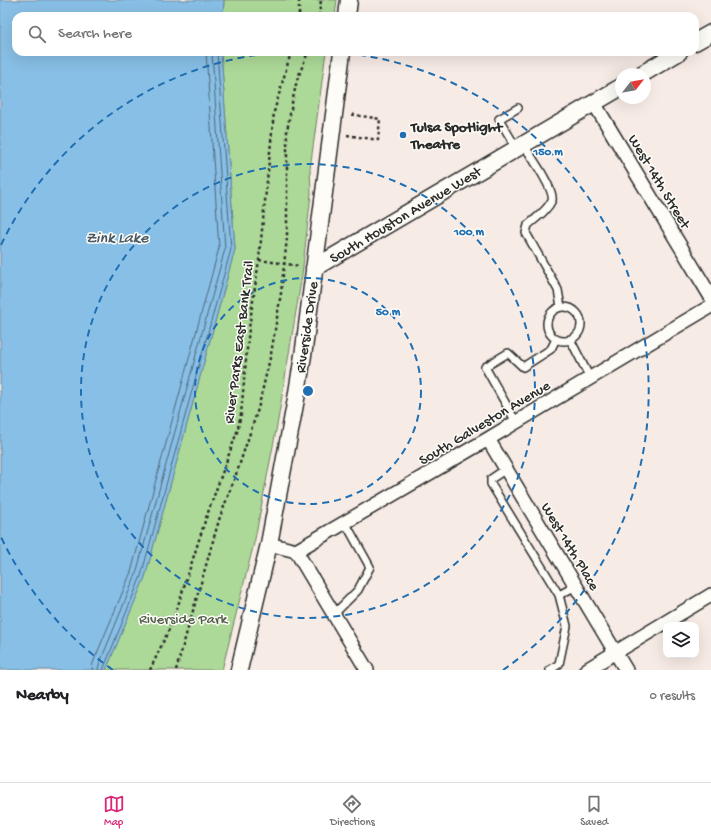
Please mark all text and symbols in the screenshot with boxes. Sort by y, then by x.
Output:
search box [12,12,699,56]
icon: search [26,23,48,45]
text: Search here [58,25,132,43]
north arrow [615,68,651,104]
place label: Tulsa Spotlight Theatre [410,119,504,154]
marker: Tulsa Spotlight Theatre [398,130,408,140]
street label: West 14th Street [623,132,694,234]
text: 150 m [532,146,563,160]
street label: South Houston Avenue West [327,162,487,268]
text: 100 m [453,226,484,240]
water label: Zink Lake [86,230,149,249]
street label: River Parks East Bank Trail [221,260,259,425]
street label: Riverside Drive [293,280,323,374]
text: 50 m [376,306,401,320]
street label: South Galveston Avenue [416,377,554,470]
centre of rings [301,384,315,398]
street label: West 14th Place [536,500,603,594]
park label: Riverside Park [139,611,228,629]
map controls [663,622,699,658]
button: layers [663,622,699,658]
text: Nearby [16,686,69,706]
text: 0 results [649,689,695,704]
tab: Map [103,793,125,829]
tab: Directions [330,793,375,829]
tab: Saved [580,793,608,829]

